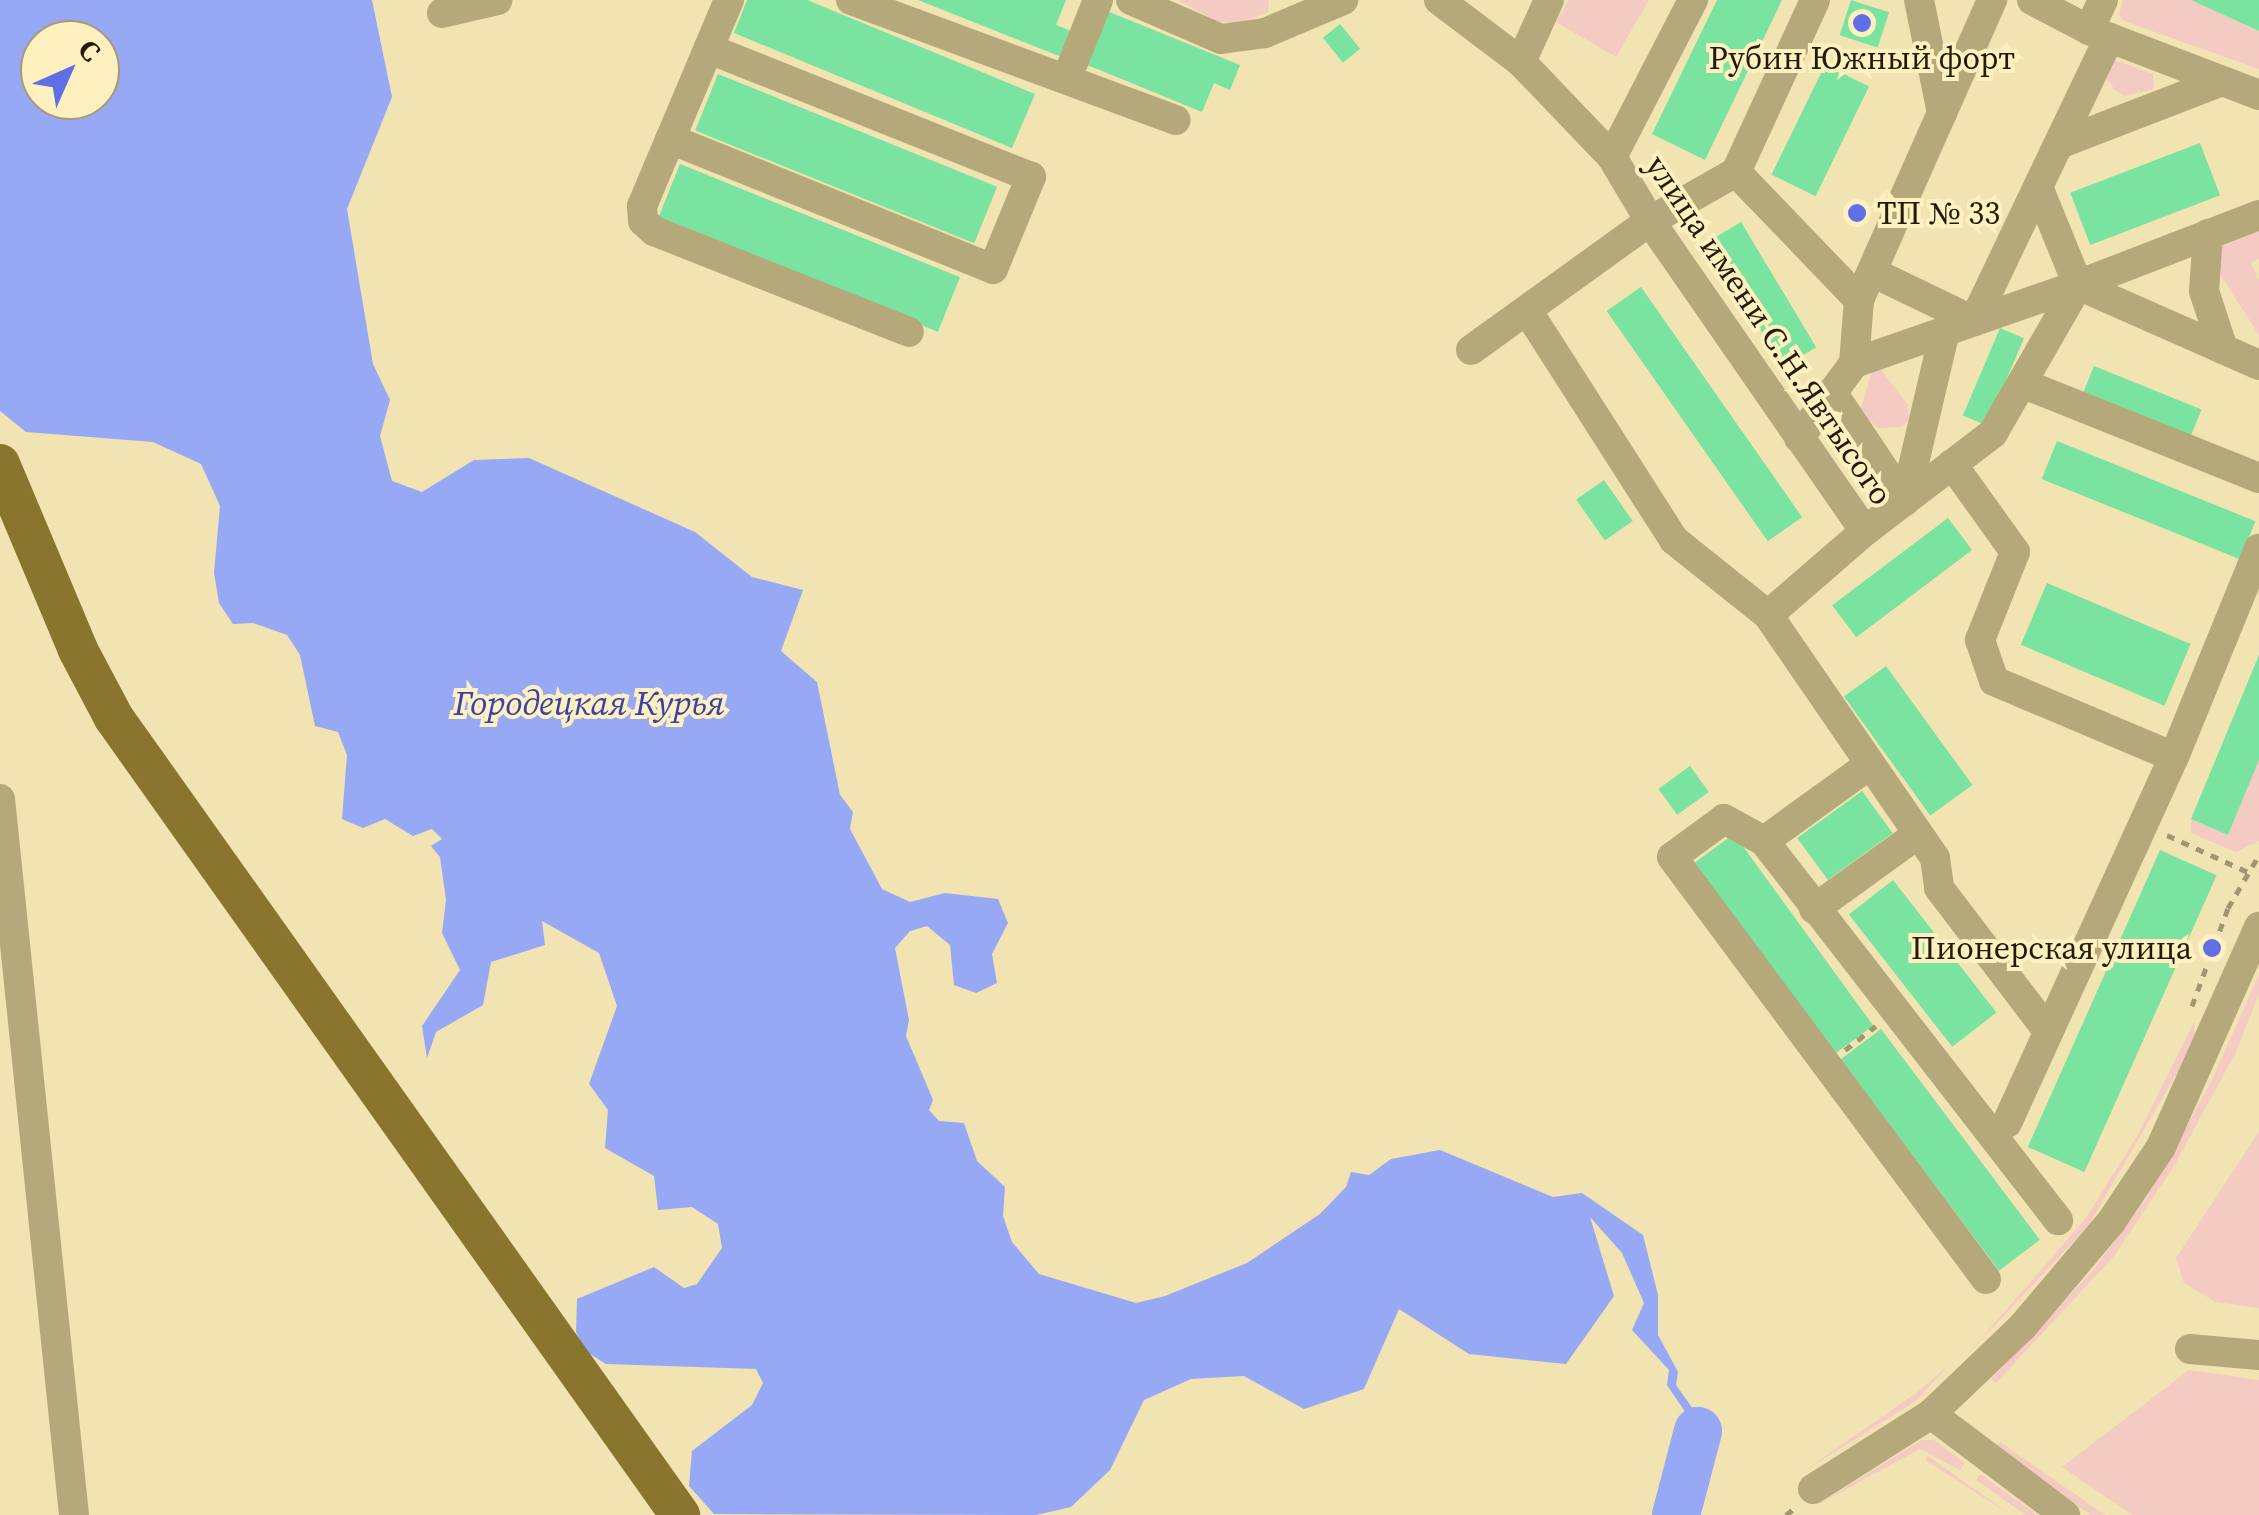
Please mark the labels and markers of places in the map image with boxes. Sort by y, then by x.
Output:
marker: Рубин Южный форт [1851,12,1873,34]
place label: Рубин Южный форт [1709,39,2015,77]
place label: ТП № 33 [1877,194,2000,232]
marker: ТП № 33 [1846,202,1868,224]
place label: Пионерская улица [1911,929,2192,967]
marker: Пионерская улица [2201,937,2223,959]

